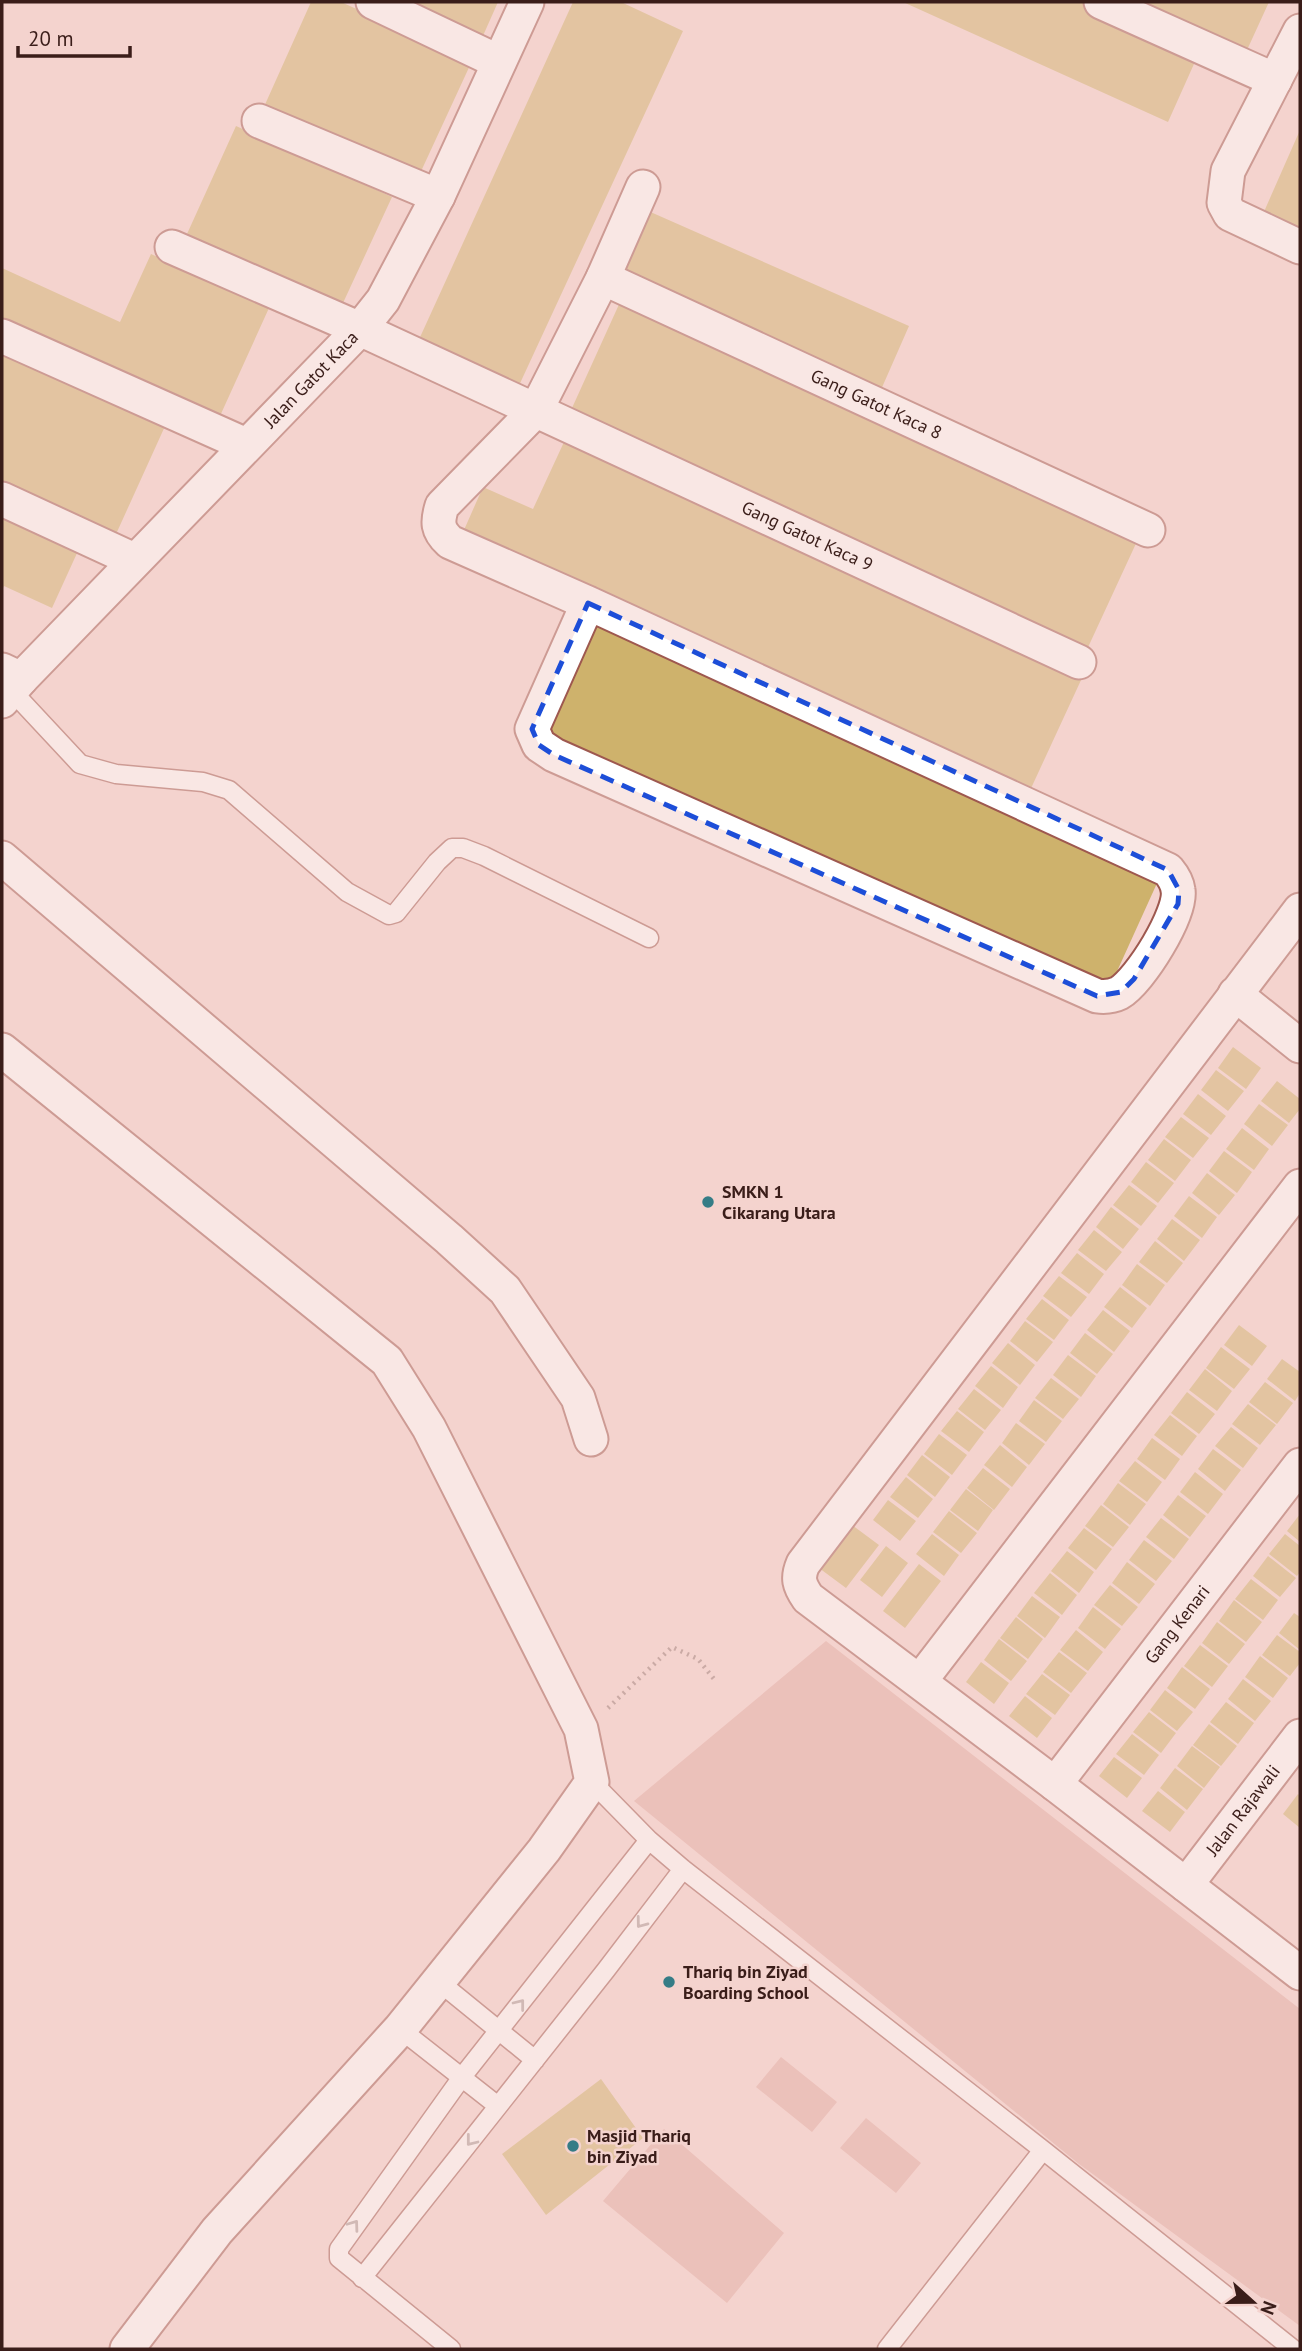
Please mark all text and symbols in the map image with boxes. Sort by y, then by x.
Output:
scale bar [18,14,130,58]
text: 20 m [28,25,74,52]
street label: Jalan Gatot Kaca [258,326,363,433]
street label: Gang Gatot Kaca 8 [807,364,946,444]
street label: Gang Gatot Kaca 9 [738,495,877,576]
place label: SMKN 1 Cikarang Utara [722,1180,836,1224]
marker: SMKN 1 Cikarang Utara [700,1194,716,1210]
street label: Gang Kenari [1139,1580,1215,1668]
street label: Jalan Rajawali [1200,1760,1285,1861]
one-way arrow [637,1915,650,1928]
place label: Thariq bin Ziyad Boarding School [683,1960,810,2004]
marker: Thariq bin Ziyad Boarding School [661,1974,677,1990]
one-way arrow [512,1999,524,2012]
place label: Masjid Thariq bin Ziyad [587,2124,691,2168]
one-way arrow [466,2133,479,2145]
marker: Masjid Thariq bin Ziyad [565,2138,581,2154]
one-way arrow [346,2220,358,2233]
north arrow [1218,2267,1288,2337]
text: N [1255,2298,1282,2318]

